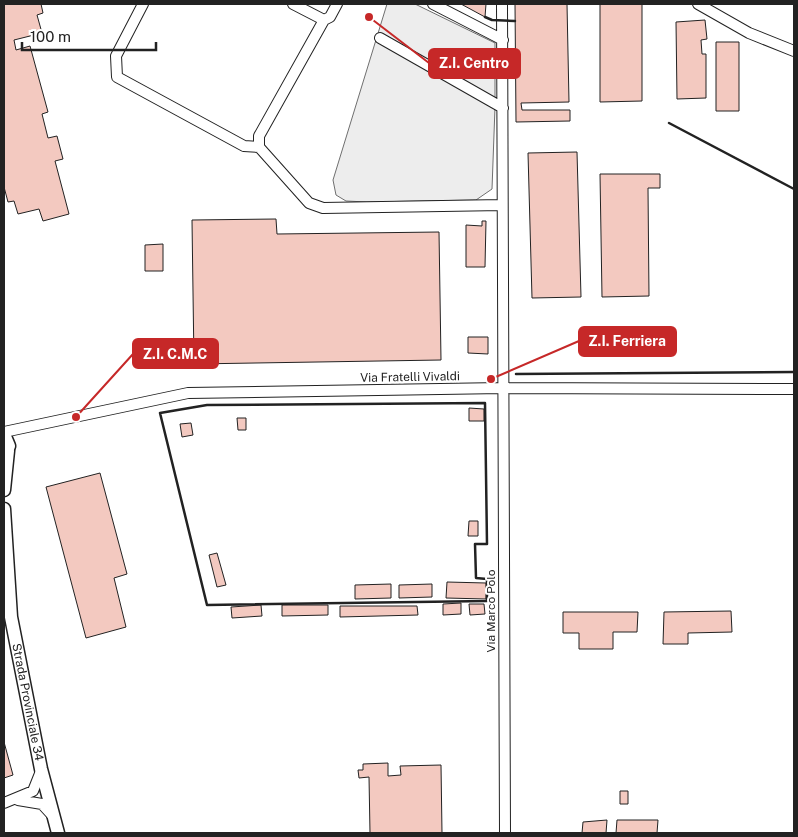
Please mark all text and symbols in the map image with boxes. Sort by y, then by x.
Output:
scale bar [22,20,156,52]
text: 100 m [30,28,71,45]
callout: Z.I. Centro [429,49,520,78]
text: Z.I. Centro [439,55,509,71]
callout: Z.I. Ferriera [579,327,676,356]
text: Z.I. Ferriera [588,333,666,349]
callout: Z.I. C.M.C [133,339,218,368]
text: Z.I. C.M.C [143,346,207,362]
street label: Via Fratelli Vivaldi [360,369,460,385]
street label: Via Marco Polo [484,569,498,652]
street label: Strada Provinciale 34 [9,642,46,763]

